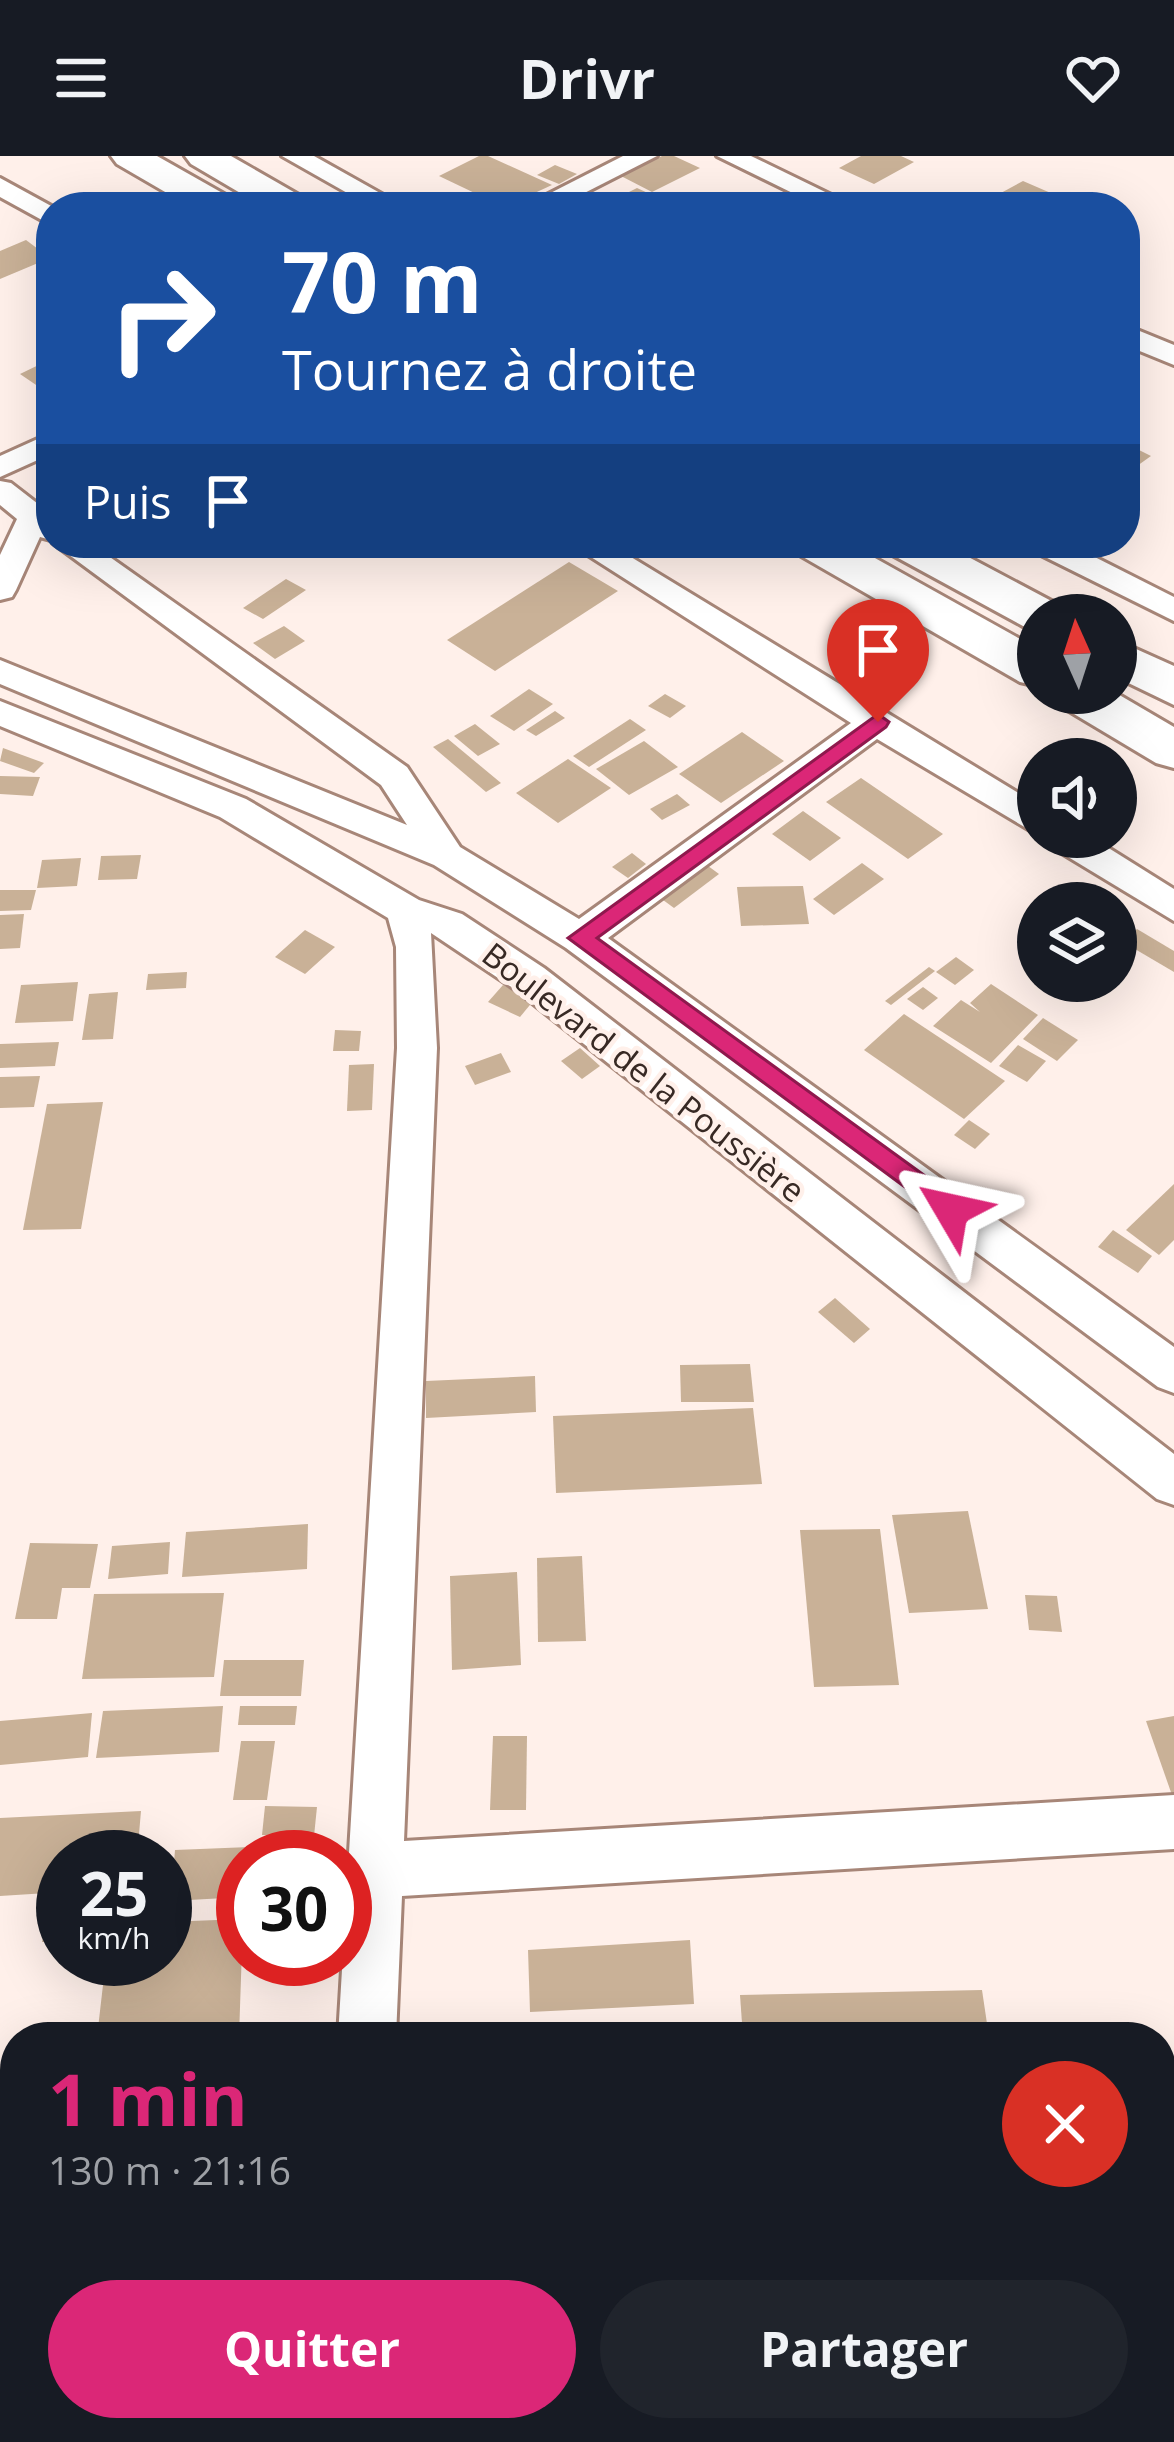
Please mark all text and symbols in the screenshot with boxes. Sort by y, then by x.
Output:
text: Drivr [519,41,655,115]
icon: menu [48,45,114,111]
icon: heart [1060,45,1126,111]
text: 70 m [282,223,482,338]
icon: right [84,240,240,396]
text: Tournez à droite [282,332,697,406]
icon: arrive [195,468,261,534]
text: Puis [84,471,171,532]
north arrow [1017,594,1137,714]
map controls [1017,594,1137,1002]
pin [827,599,929,722]
icon: arrive [845,617,911,683]
button: sound [1017,738,1137,858]
button: layers [1017,882,1137,1002]
street label: Boulevard de la Poussière [473,932,815,1212]
position arrow [888,1147,1014,1273]
speed limit sign: 30 [216,1830,372,1986]
text: 25 [80,1852,148,1934]
text: km/h [78,1917,150,1958]
text: 1 min [48,2049,248,2147]
button: close [1002,2061,1128,2187]
text: 130 m · 21:16 [48,2143,291,2196]
button: Quitter [48,2280,576,2418]
button: Partager [600,2280,1128,2418]

